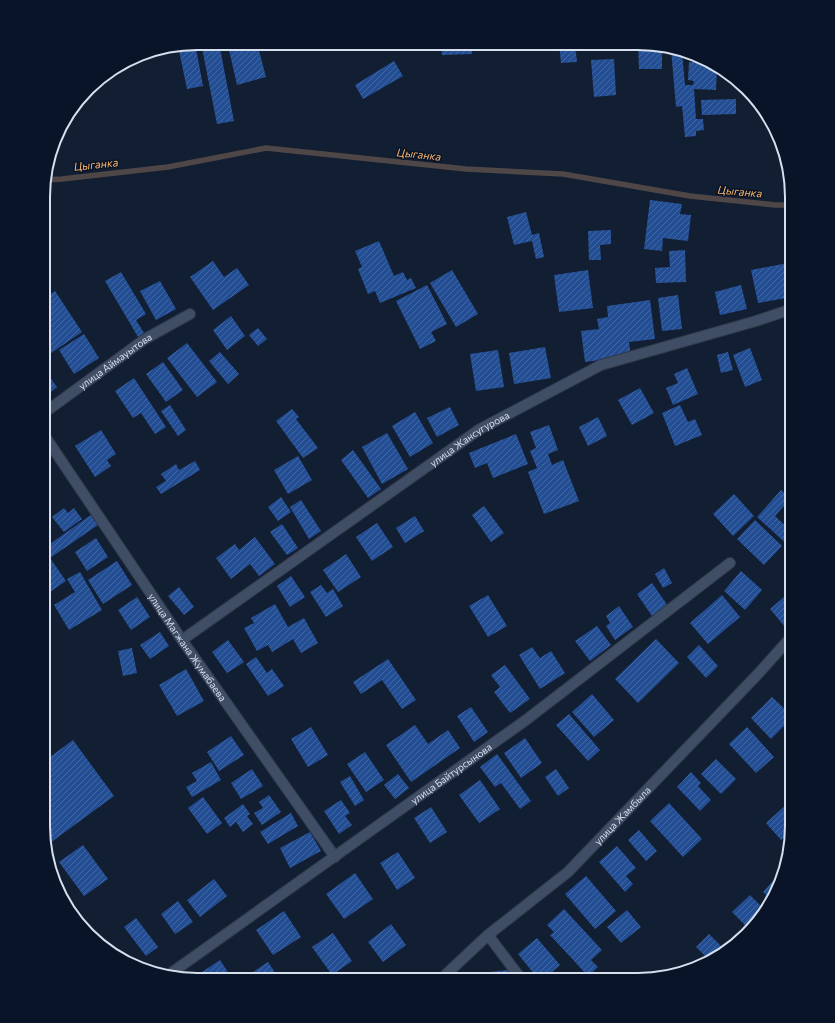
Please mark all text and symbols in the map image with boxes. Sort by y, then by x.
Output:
water label: Цыганка [396,145,442,163]
water label: Цыганка [73,155,119,173]
water label: Цыганка [717,183,763,199]
street label: улица Аймауытова [76,331,154,392]
street label: улица Жансугурова [427,409,511,469]
street label: улица Магжана Жумабаева [146,591,229,703]
street label: улица Байтурсынова [408,740,494,806]
street label: улица Жамбыла [592,784,653,847]

